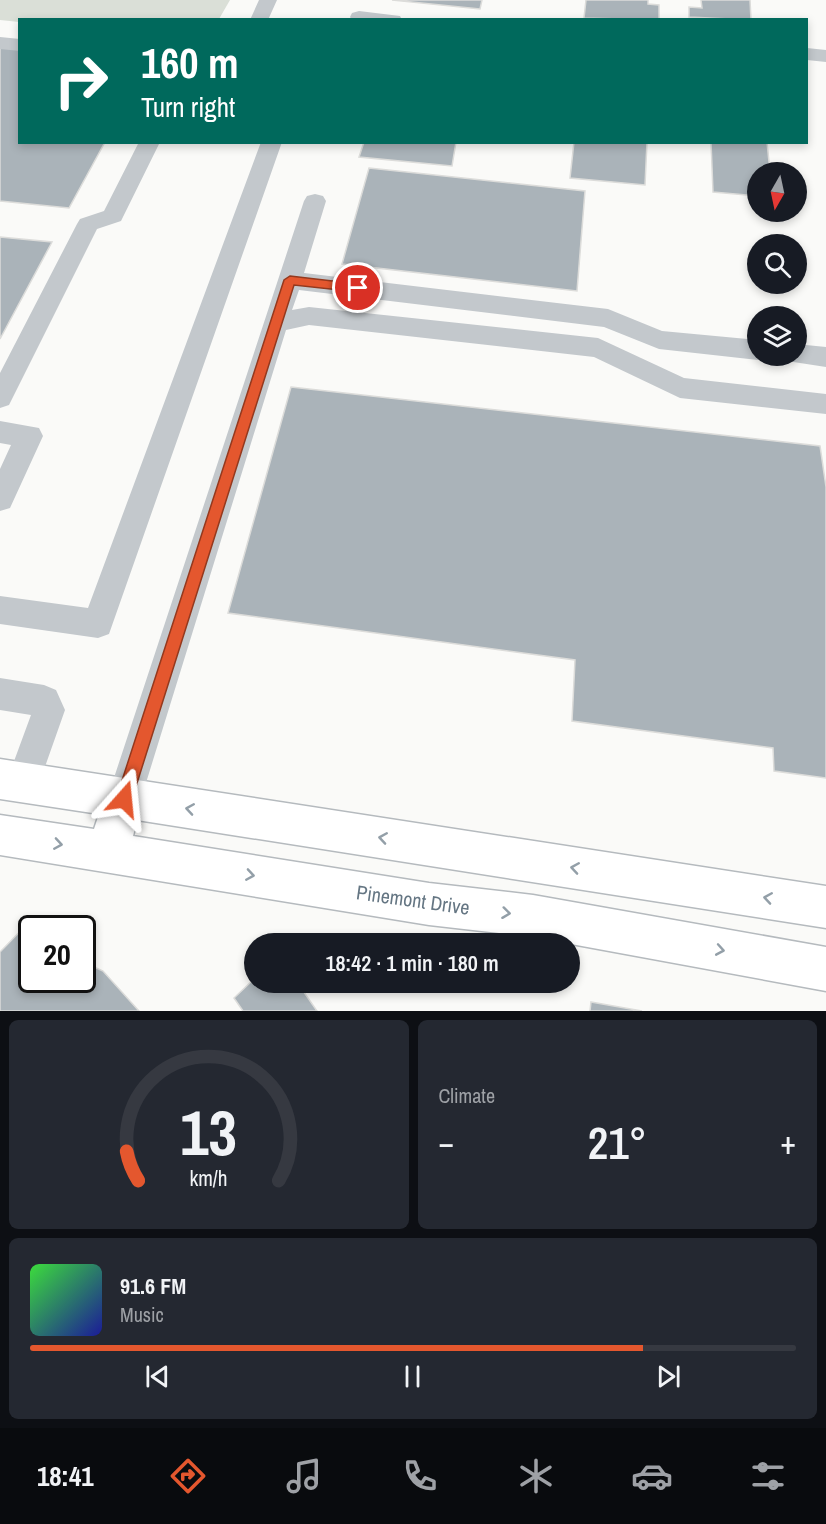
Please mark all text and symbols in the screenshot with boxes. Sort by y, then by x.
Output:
text: 160 m [141,35,239,91]
icon: right [42,42,120,120]
text: Turn right [141,89,235,125]
north arrow [747,162,807,222]
map controls [747,162,807,366]
button: search [747,234,807,294]
pin [332,262,383,313]
icon: arrive [341,271,374,304]
button: layers [747,306,807,366]
position arrow [92,767,156,831]
one-way arrow [185,803,195,815]
one-way arrow [378,833,387,845]
one-way arrow [53,838,62,850]
one-way arrow [571,862,580,874]
one-way arrow [245,868,255,881]
street label: Pinemont Drive [355,878,471,921]
one-way arrow [764,892,773,904]
one-way arrow [501,906,510,918]
speed limit sign: 20 [18,915,96,993]
one-way arrow [714,943,724,956]
text: 18:42 · 1 min · 180 m [325,948,499,978]
text: Climate [439,1082,495,1109]
text: 13 [180,1090,237,1174]
text: 21° [588,1112,647,1173]
text: − [439,1120,454,1164]
text: + [780,1120,796,1164]
text: km/h [190,1165,228,1194]
text: 91.6 FM [120,1271,186,1301]
text: Music [120,1301,164,1328]
icon: previous [141,1360,174,1393]
icon: pause [396,1360,429,1393]
icon: next [652,1360,685,1393]
icon: directions [167,1455,209,1497]
icon: music [283,1455,325,1497]
icon: phone [399,1455,441,1497]
icon: climate [515,1455,557,1497]
icon: car [631,1455,673,1497]
icon: filters [747,1455,789,1497]
text: 18:41 [37,1458,94,1494]

